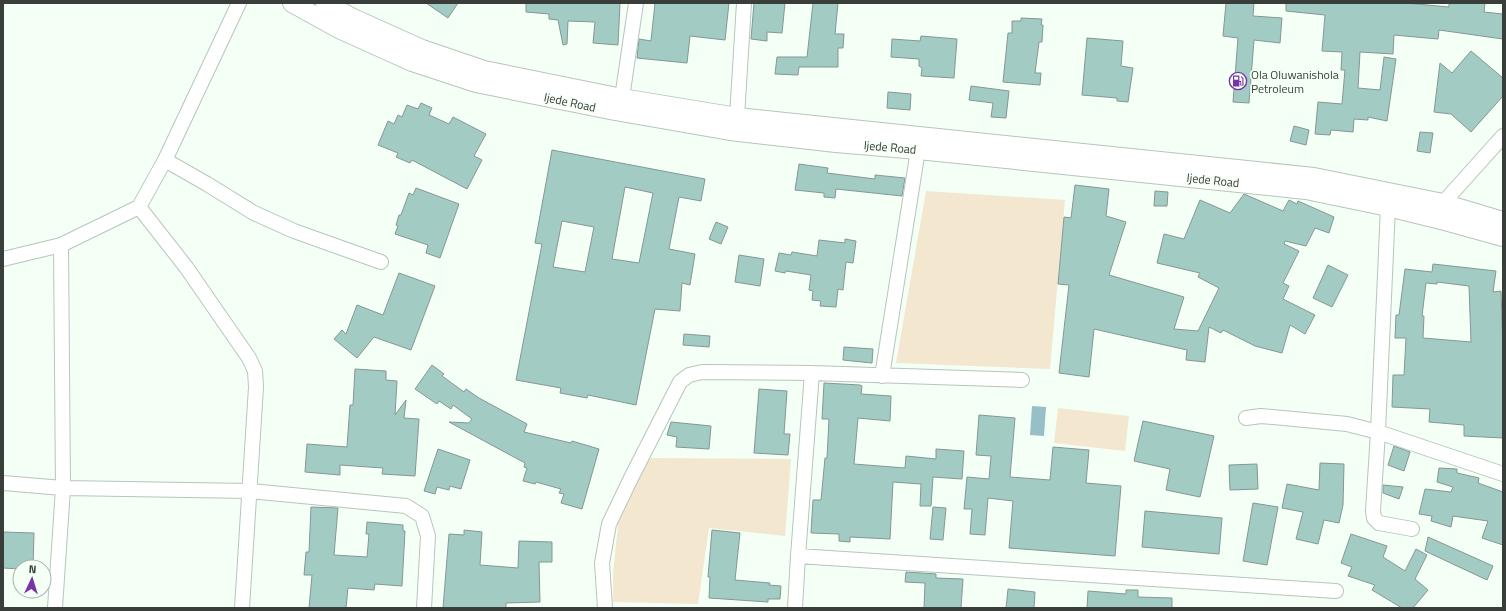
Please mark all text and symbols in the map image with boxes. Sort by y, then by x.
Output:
place label: Ola Oluwanishola Petroleum [1251,65,1339,98]
fuel station icon: Ola Oluwanishola Petroleum [1228,71,1248,91]
street label: Ijede Road [542,87,598,117]
street label: Ijede Road [863,135,917,159]
street label: Ijede Road [1186,168,1240,192]
north arrow [12,559,52,599]
text: N [28,561,37,577]

